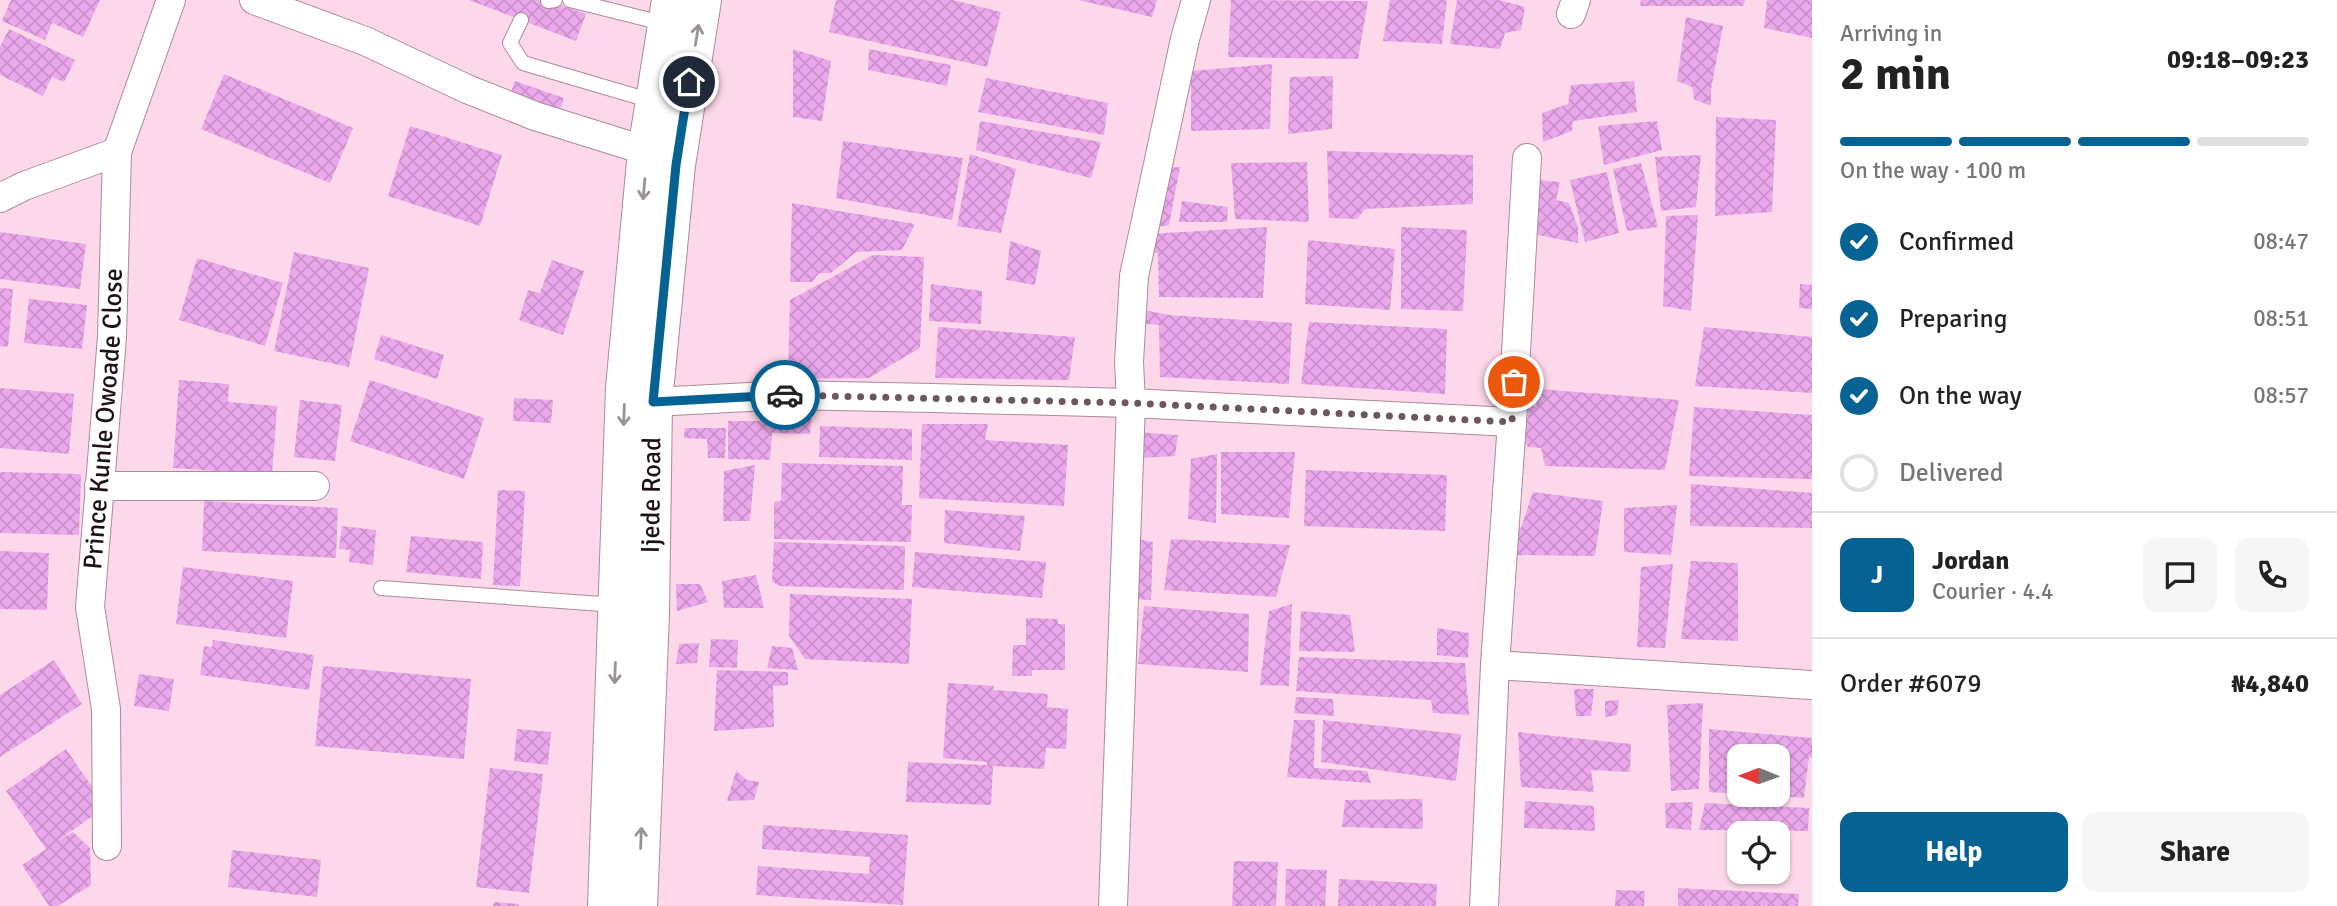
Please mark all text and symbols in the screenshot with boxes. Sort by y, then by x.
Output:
text: Arriving in [1840,19,1942,48]
one-way arrow [691,24,704,47]
text: 09:18–09:23 [2167,44,2309,76]
text: 2 min [1840,46,1951,102]
pin [659,52,719,112]
icon: home [670,63,708,101]
text: On the way · 100 m [1840,156,2026,185]
one-way arrow [637,177,650,199]
icon: check [1840,223,1878,261]
text: Confirmed [1899,226,2014,258]
text: 08:47 [2253,227,2309,256]
street label: Prince Kunle Owoade Close [77,268,130,571]
icon: check [1840,300,1878,338]
text: Preparing [1899,303,2007,335]
text: 08:51 [2253,304,2309,333]
pin [1484,352,1544,412]
courier [750,360,820,430]
icon: bag [1495,363,1533,401]
icon: car [766,376,804,414]
icon: check [1840,377,1878,415]
text: On the way [1899,380,2022,412]
text: 08:57 [2253,381,2309,410]
one-way arrow [617,403,630,426]
street label: Ijede Road [635,437,669,554]
text: Delivered [1899,457,2004,489]
button: chat [2143,538,2217,612]
button: phone [2235,538,2309,612]
text: Jordan [1932,545,2009,577]
text: J [1871,559,1883,591]
text: Courier · 4.4 [1932,577,2053,606]
one-way arrow [608,661,621,684]
text: Order #6079 [1840,668,1981,700]
text: ₦4,840 [2231,668,2309,700]
north arrow [1727,744,1790,807]
map controls [1727,744,1790,884]
button: Help [1840,812,2068,892]
button: Share [2082,812,2309,892]
button: locate [1727,821,1790,884]
one-way arrow [634,827,647,850]

